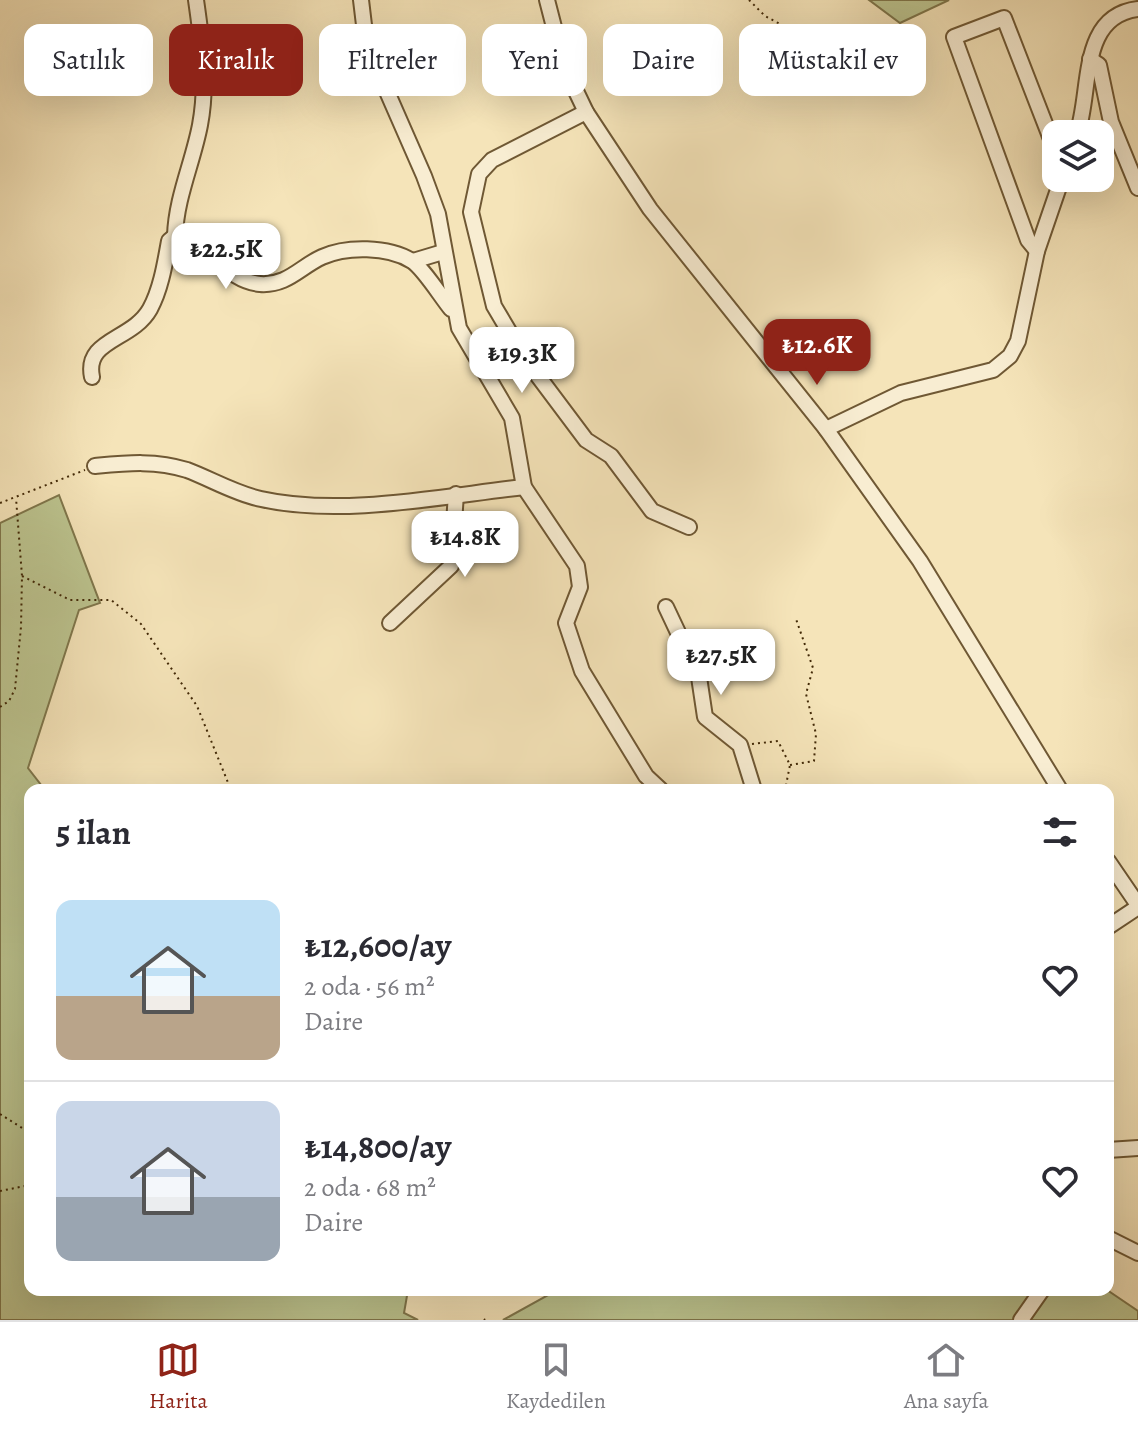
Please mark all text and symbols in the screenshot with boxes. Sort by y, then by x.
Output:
chip: Satılık [24,24,153,96]
chip: Kiralık [169,24,303,96]
chip: Filtreler [319,24,466,96]
chip: Yeni [482,24,587,96]
chip: Daire [603,24,723,96]
chip: Müstakil ev [739,24,926,96]
map controls [1042,120,1114,192]
button: layers [1042,120,1114,192]
pin: ₺22.5K [161,223,291,291]
text: ₺22.5K [189,231,263,266]
pin: ₺12.6K [752,319,882,387]
pin: ₺19.3K [457,327,587,395]
text: ₺12.6K [782,327,852,362]
text: ₺19.3K [487,335,557,370]
pin: ₺14.8K [400,511,530,579]
text: ₺14.8K [430,519,500,554]
pin: ₺27.5K [656,629,786,697]
text: ₺27.5K [685,637,757,672]
text: 5 ilan [56,809,131,856]
icon: filters [1038,810,1082,854]
text: ₺12,600/ay [304,922,451,969]
icon: home [120,932,216,1028]
icon: heart [1038,958,1082,1002]
text: 2 oda · 56 m² [304,969,435,1004]
text: Daire [304,1004,363,1039]
text: ₺14,800/ay [304,1123,451,1170]
icon: home [120,1133,216,1229]
icon: heart [1038,1159,1082,1203]
text: 2 oda · 68 m² [304,1170,436,1205]
text: Daire [304,1205,363,1240]
tab: Harita [149,1338,208,1416]
tab: Kaydedilen [506,1338,606,1416]
tab: Ana sayfa [904,1338,989,1416]

